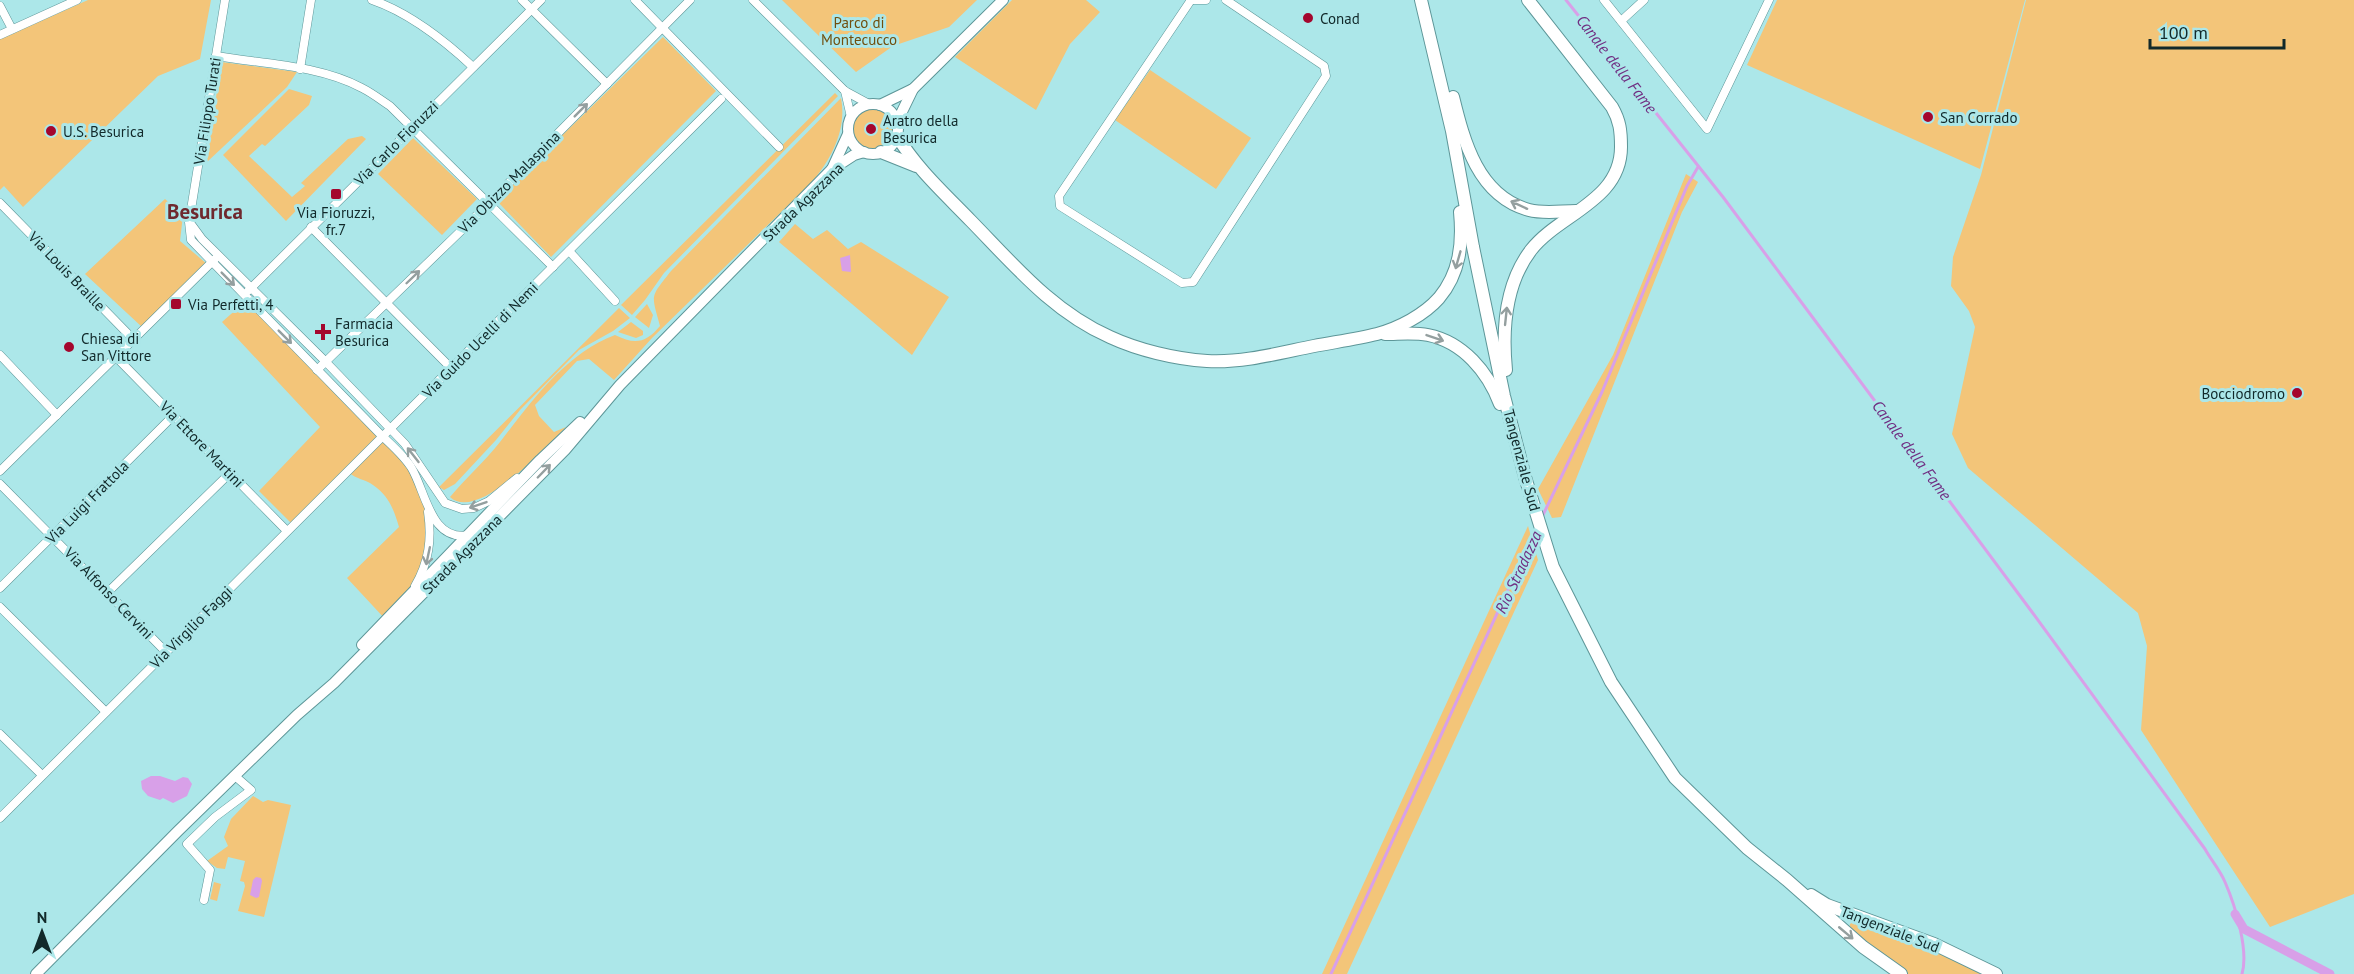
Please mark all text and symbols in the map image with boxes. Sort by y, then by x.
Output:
place label: Conad [1320,9,1360,28]
marker: Conad [1301,11,1315,25]
water label: Canale della Fame [1572,11,1662,118]
scale bar [2150,12,2284,50]
park label: Parco di Montecucco [821,13,897,49]
text: 100 m [2159,21,2208,44]
street label: Via Filippo Turati [189,56,225,167]
street label: Via Carlo Fioruzzi [349,97,442,190]
one-way arrow [573,102,588,117]
place label: San Corrado [1940,108,2017,127]
marker: San Corrado [1921,110,1935,124]
place label: Aratro della Besurica [883,111,958,147]
place label: U.S. Besurica [63,122,144,141]
marker: Aratro della Besurica [864,122,878,136]
marker: U.S. Besurica [44,124,58,138]
street label: Via Obizzo Malaspina [453,127,564,238]
street label: Strada Agazzana [759,159,847,245]
marker: Via Fioruzzi, fr.7 [329,187,343,201]
district label: Besurica [167,198,243,225]
one-way arrow [1511,199,1529,211]
place label: Via Fioruzzi, fr.7 [296,203,375,239]
street label: Via Louis Braille [24,227,110,315]
one-way arrow [1452,250,1463,269]
one-way arrow [405,270,420,284]
one-way arrow [220,272,235,287]
street label: Via Guido Ucelli di Nemi [417,278,542,403]
place label: Via Perfetti, 4 [187,295,273,314]
marker: Via Perfetti, 4 [169,297,183,311]
one-way arrow [1501,306,1512,326]
place label: Farmacia Besurica [335,314,393,350]
marker: Farmacia Besurica [316,325,330,339]
place label: Chiesa di San Vittore [81,329,151,365]
one-way arrow [278,330,293,345]
one-way arrow [1426,334,1444,345]
marker: Chiesa di San Vittore [62,340,76,354]
place label: Bocciodromo [2202,384,2285,403]
marker: Bocciodromo [2290,386,2304,400]
street label: Via Ettore Martini [155,396,248,491]
water label: Canale della Fame [1868,396,1956,504]
street label: Tangenziale Sud [1499,407,1545,513]
one-way arrow [406,447,419,463]
street label: Via Luigi Frattola [41,456,133,548]
one-way arrow [536,463,551,478]
one-way arrow [469,500,488,511]
street label: Strada Agazzana [418,510,506,598]
water label: Rio Stradazza [1490,527,1546,616]
street label: Via Alfonso Cervini [60,542,158,643]
one-way arrow [422,546,433,565]
street label: Via Virgilio Faggi [145,582,236,673]
street label: Tangenziale Sud [1838,901,1942,957]
north arrow [12,902,72,962]
text: N [37,907,47,927]
one-way arrow [1838,926,1853,940]

